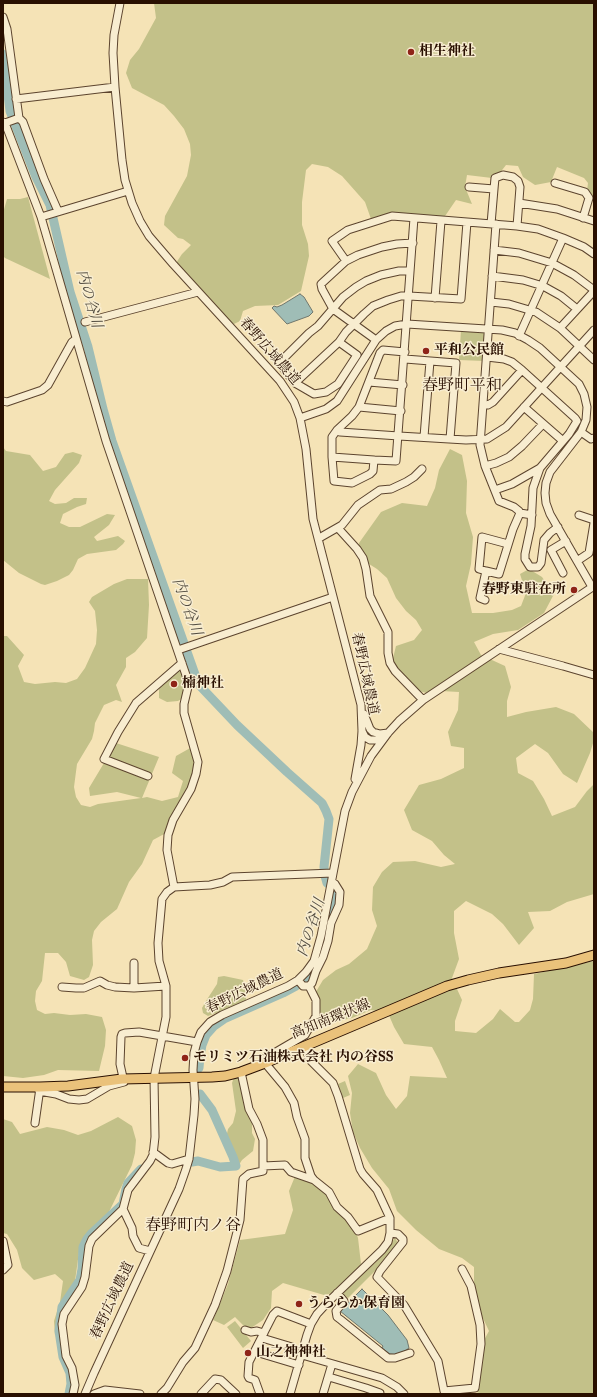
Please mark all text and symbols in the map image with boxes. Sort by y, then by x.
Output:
place label: 相生神社 [419,44,475,60]
marker: 相生神社 [406,47,416,57]
water label: 内の谷川 [71,268,105,330]
street label: 春野広域農道 [235,315,303,389]
place label: 平和公民館 [434,343,504,359]
marker: 平和公民館 [421,346,431,356]
district label: 春野町平和 [422,377,502,397]
water label: 内の谷川 [167,576,205,638]
place label: 春野東駐在所 [482,582,566,598]
marker: 春野東駐在所 [569,585,579,595]
street label: 春野広域農道 [347,631,381,717]
place label: 楠神社 [182,676,224,692]
marker: 楠神社 [169,679,179,689]
water label: 内の谷川 [294,897,330,959]
street label: 春野広域農道 [204,966,286,1018]
street label: 高知南環状線 [289,996,373,1044]
place label: モリミツ石油株式会社 内の谷SS [193,1050,394,1066]
marker: モリミツ石油株式会社 内の谷SS [180,1053,190,1063]
district label: 春野町内ノ谷 [145,1217,241,1237]
street label: 春野広域農道 [88,1259,138,1343]
place label: うららか保育園 [307,1296,405,1312]
marker: うららか保育園 [294,1299,304,1309]
place label: 山之神神社 [256,1345,326,1361]
marker: 山之神神社 [243,1348,253,1358]

